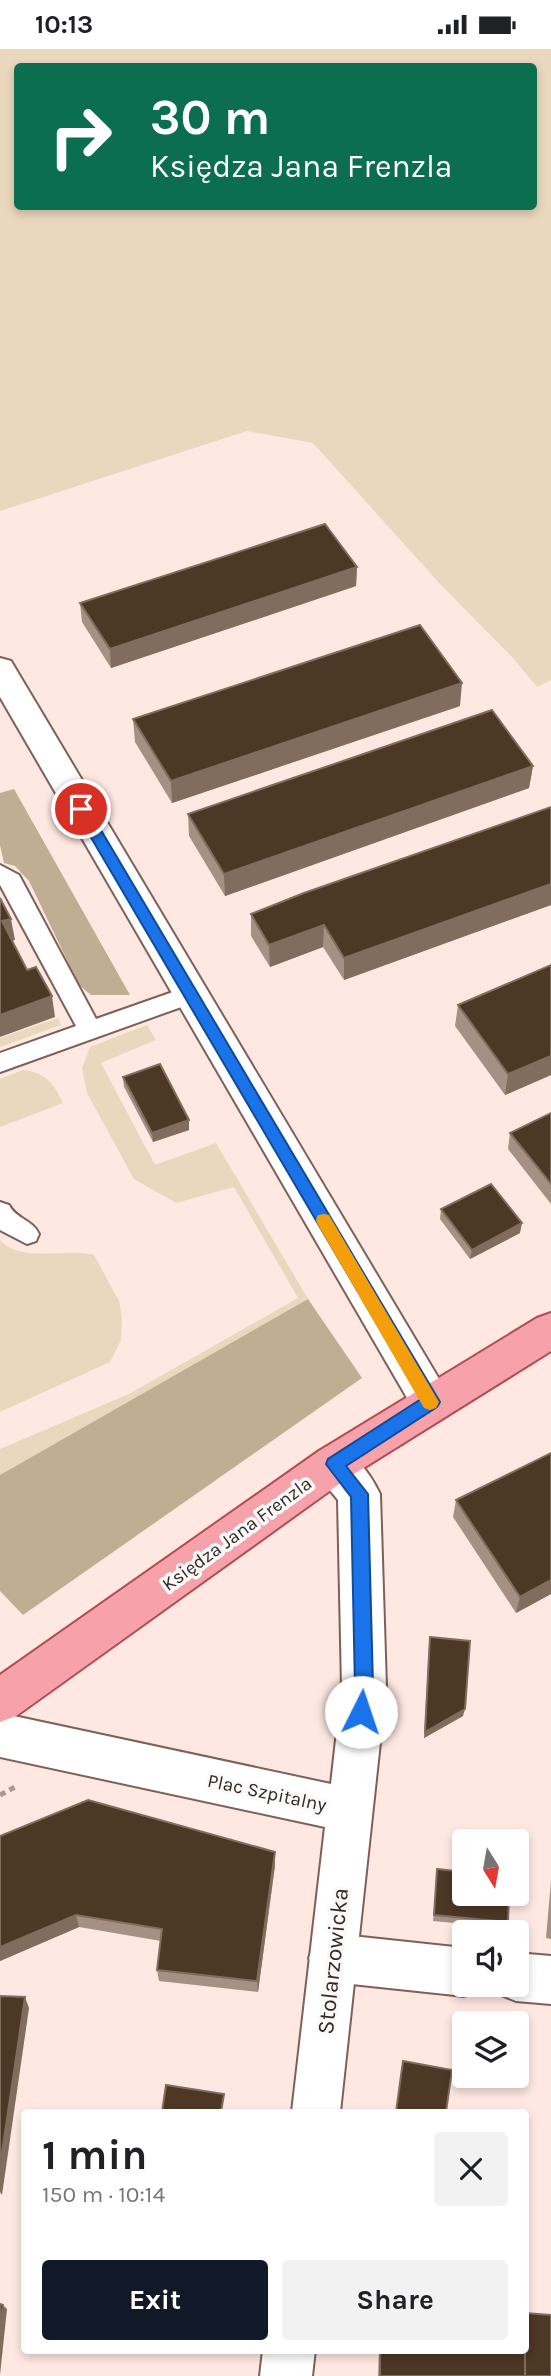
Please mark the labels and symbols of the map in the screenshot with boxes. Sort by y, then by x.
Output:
pin [51,779,111,839]
street label: Księdza Jana Frenzla [158,1472,316,1596]
position arrow [324,1675,398,1749]
street label: Plac Szpitalny [205,1770,329,1816]
north arrow [452,1829,528,1906]
street label: Stolarzowicka [312,1886,354,2036]

